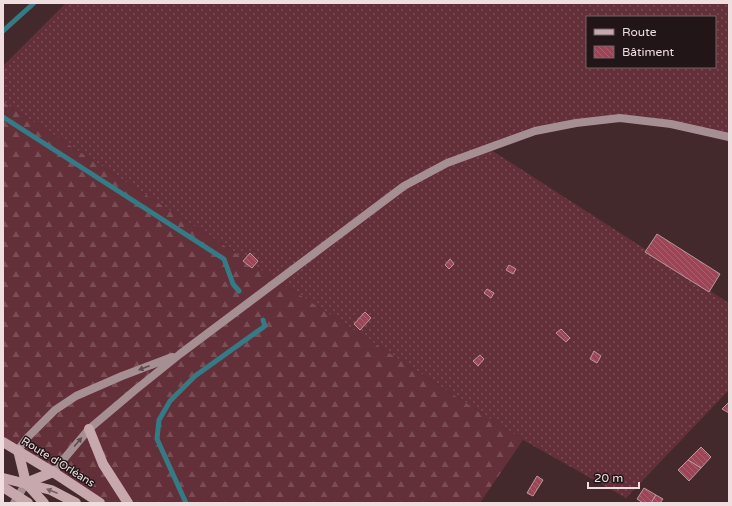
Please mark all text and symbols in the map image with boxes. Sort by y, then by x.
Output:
legend [586,16,716,68]
text: Route [622,25,657,39]
text: Bâtiment [622,45,674,59]
one-way arrow [137,365,149,371]
street label: Route d'Orléans [19,434,97,490]
one-way arrow [74,437,83,447]
scale bar [588,464,639,490]
text: 20 m [594,471,623,485]
one-way arrow [46,487,58,493]

